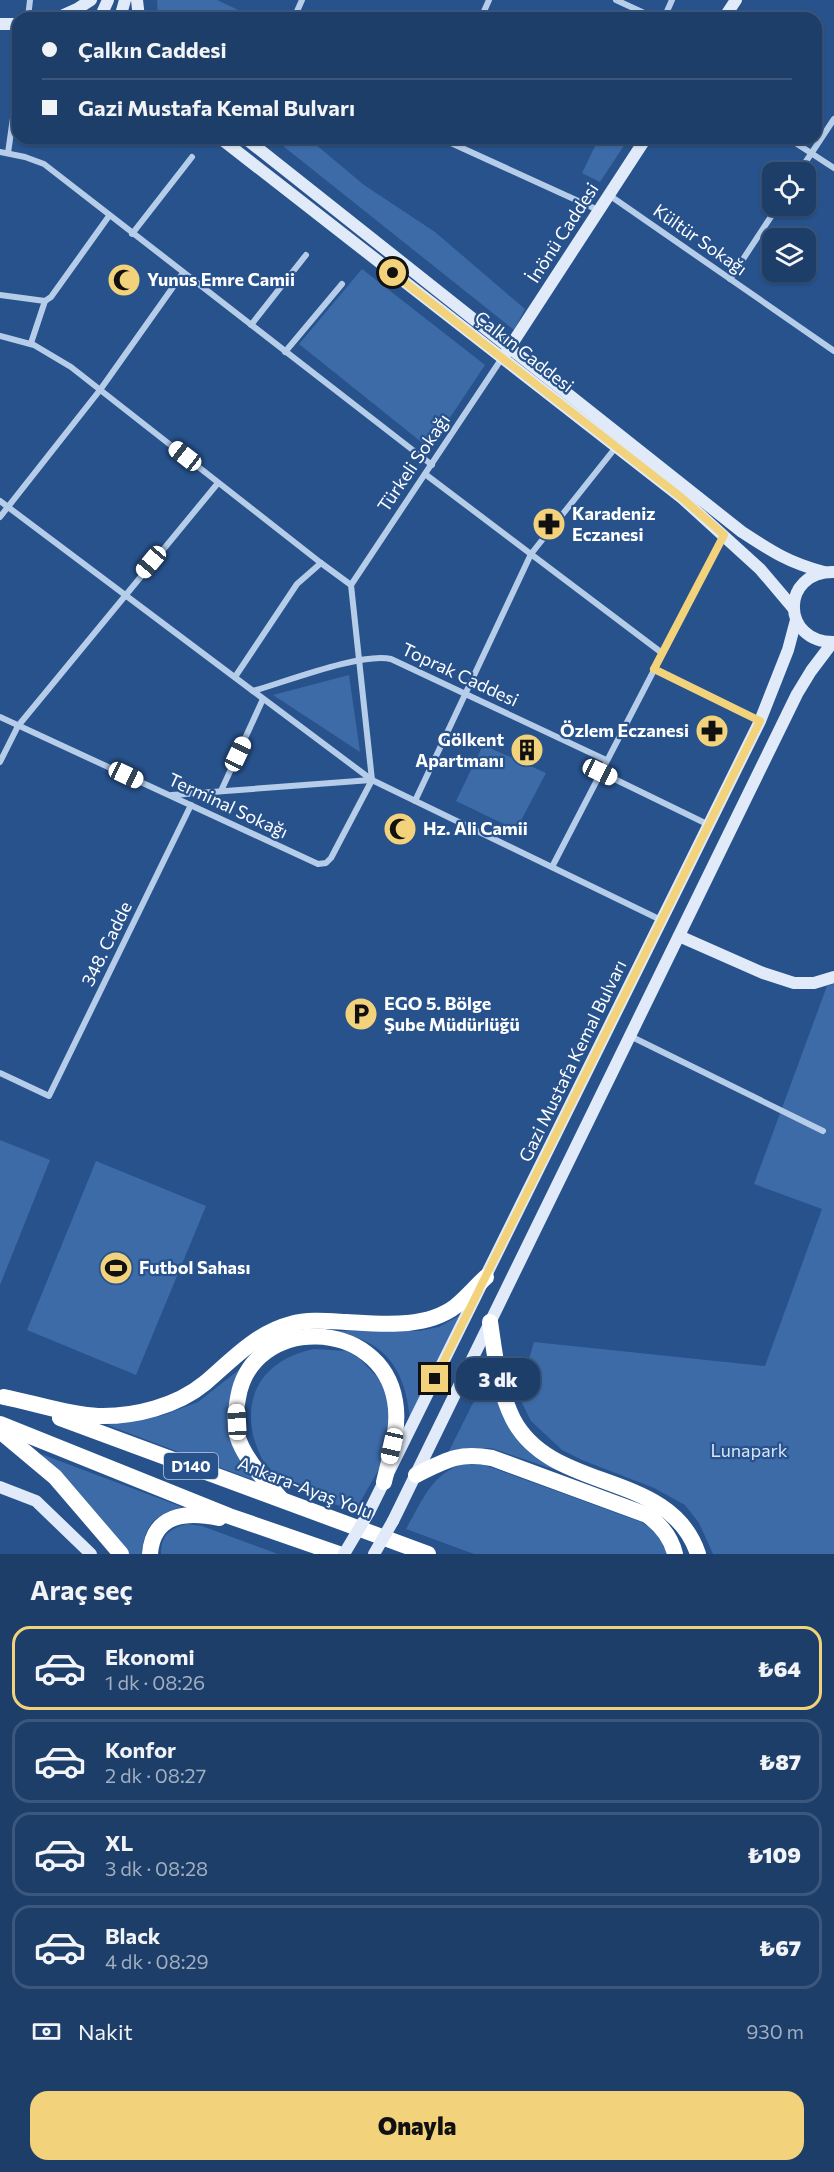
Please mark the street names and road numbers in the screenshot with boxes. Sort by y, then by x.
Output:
street label: İnönü Caddesi [522,178,603,287]
street label: Kültür Sokağı [649,199,752,280]
street label: Çalkın Caddesi [471,306,578,397]
street label: Türkeli Sokağı [372,409,454,516]
street label: Toprak Caddesi [399,637,522,711]
street label: Terminal Sokağı [165,768,292,842]
street label: 348. Cadde [76,898,136,989]
street label: Gazi Mustafa Kemal Bulvarı [514,956,631,1165]
street label: Ankara-Ayaş Yolu [235,1451,376,1523]
road number: D140 [164,1453,218,1479]

